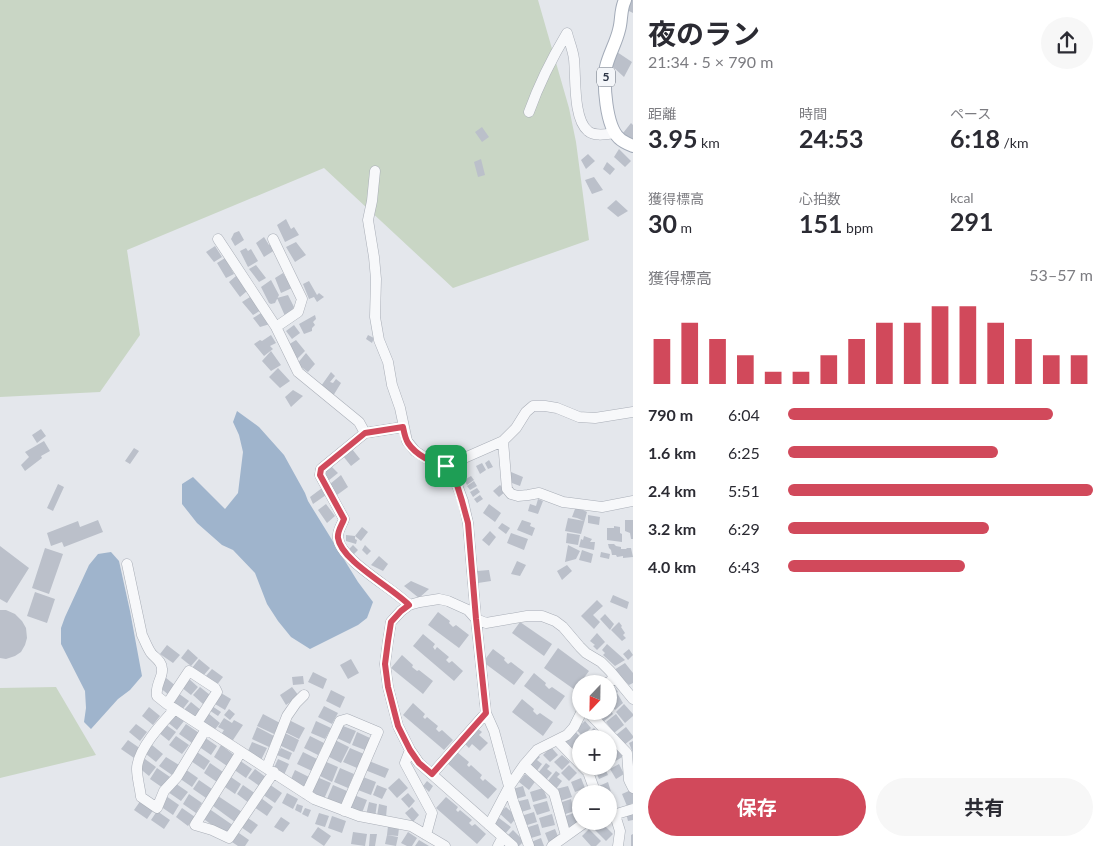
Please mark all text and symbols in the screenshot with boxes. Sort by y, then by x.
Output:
text: 夜のラン [648,16,760,50]
button: share [1041,17,1093,69]
text: 21:34 · 5 × 790 m [648,52,773,71]
road number: 5 [597,68,615,86]
text: 距離 [648,105,676,122]
text: 時間 [799,105,827,122]
text: ペース [950,105,991,122]
text: 3.95 [648,123,697,153]
text: 24:53 [799,123,863,153]
text: 6:18 [950,123,1000,153]
text: km [697,134,720,151]
text: /km [1000,134,1029,151]
text: kcal [950,189,974,206]
text: 獲得標高 [648,190,704,207]
text: 心拍数 [799,190,841,207]
text: 291 [950,206,994,236]
text: 30 [648,208,677,238]
text: 151 [799,208,843,238]
text: m [677,219,692,236]
text: bpm [843,219,873,236]
text: 53–57 m [1029,265,1093,284]
text: 獲得標高 [648,268,712,287]
text: 790 m [648,405,693,424]
text: 6:04 [728,405,760,424]
text: 1.6 km [648,443,696,462]
text: 6:25 [728,443,760,462]
pin [425,445,467,487]
icon: arrive [432,452,460,480]
text: 2.4 km [648,481,696,500]
text: 5:51 [728,481,760,500]
text: 3.2 km [648,519,696,538]
text: 6:29 [728,519,760,538]
text: 4.0 km [648,557,696,576]
text: 6:43 [728,557,760,576]
north arrow [572,675,618,720]
map controls [572,675,617,830]
button: + [572,730,617,775]
button: 保存 [648,778,866,836]
button: 共有 [876,778,1093,836]
button: − [572,785,617,830]

